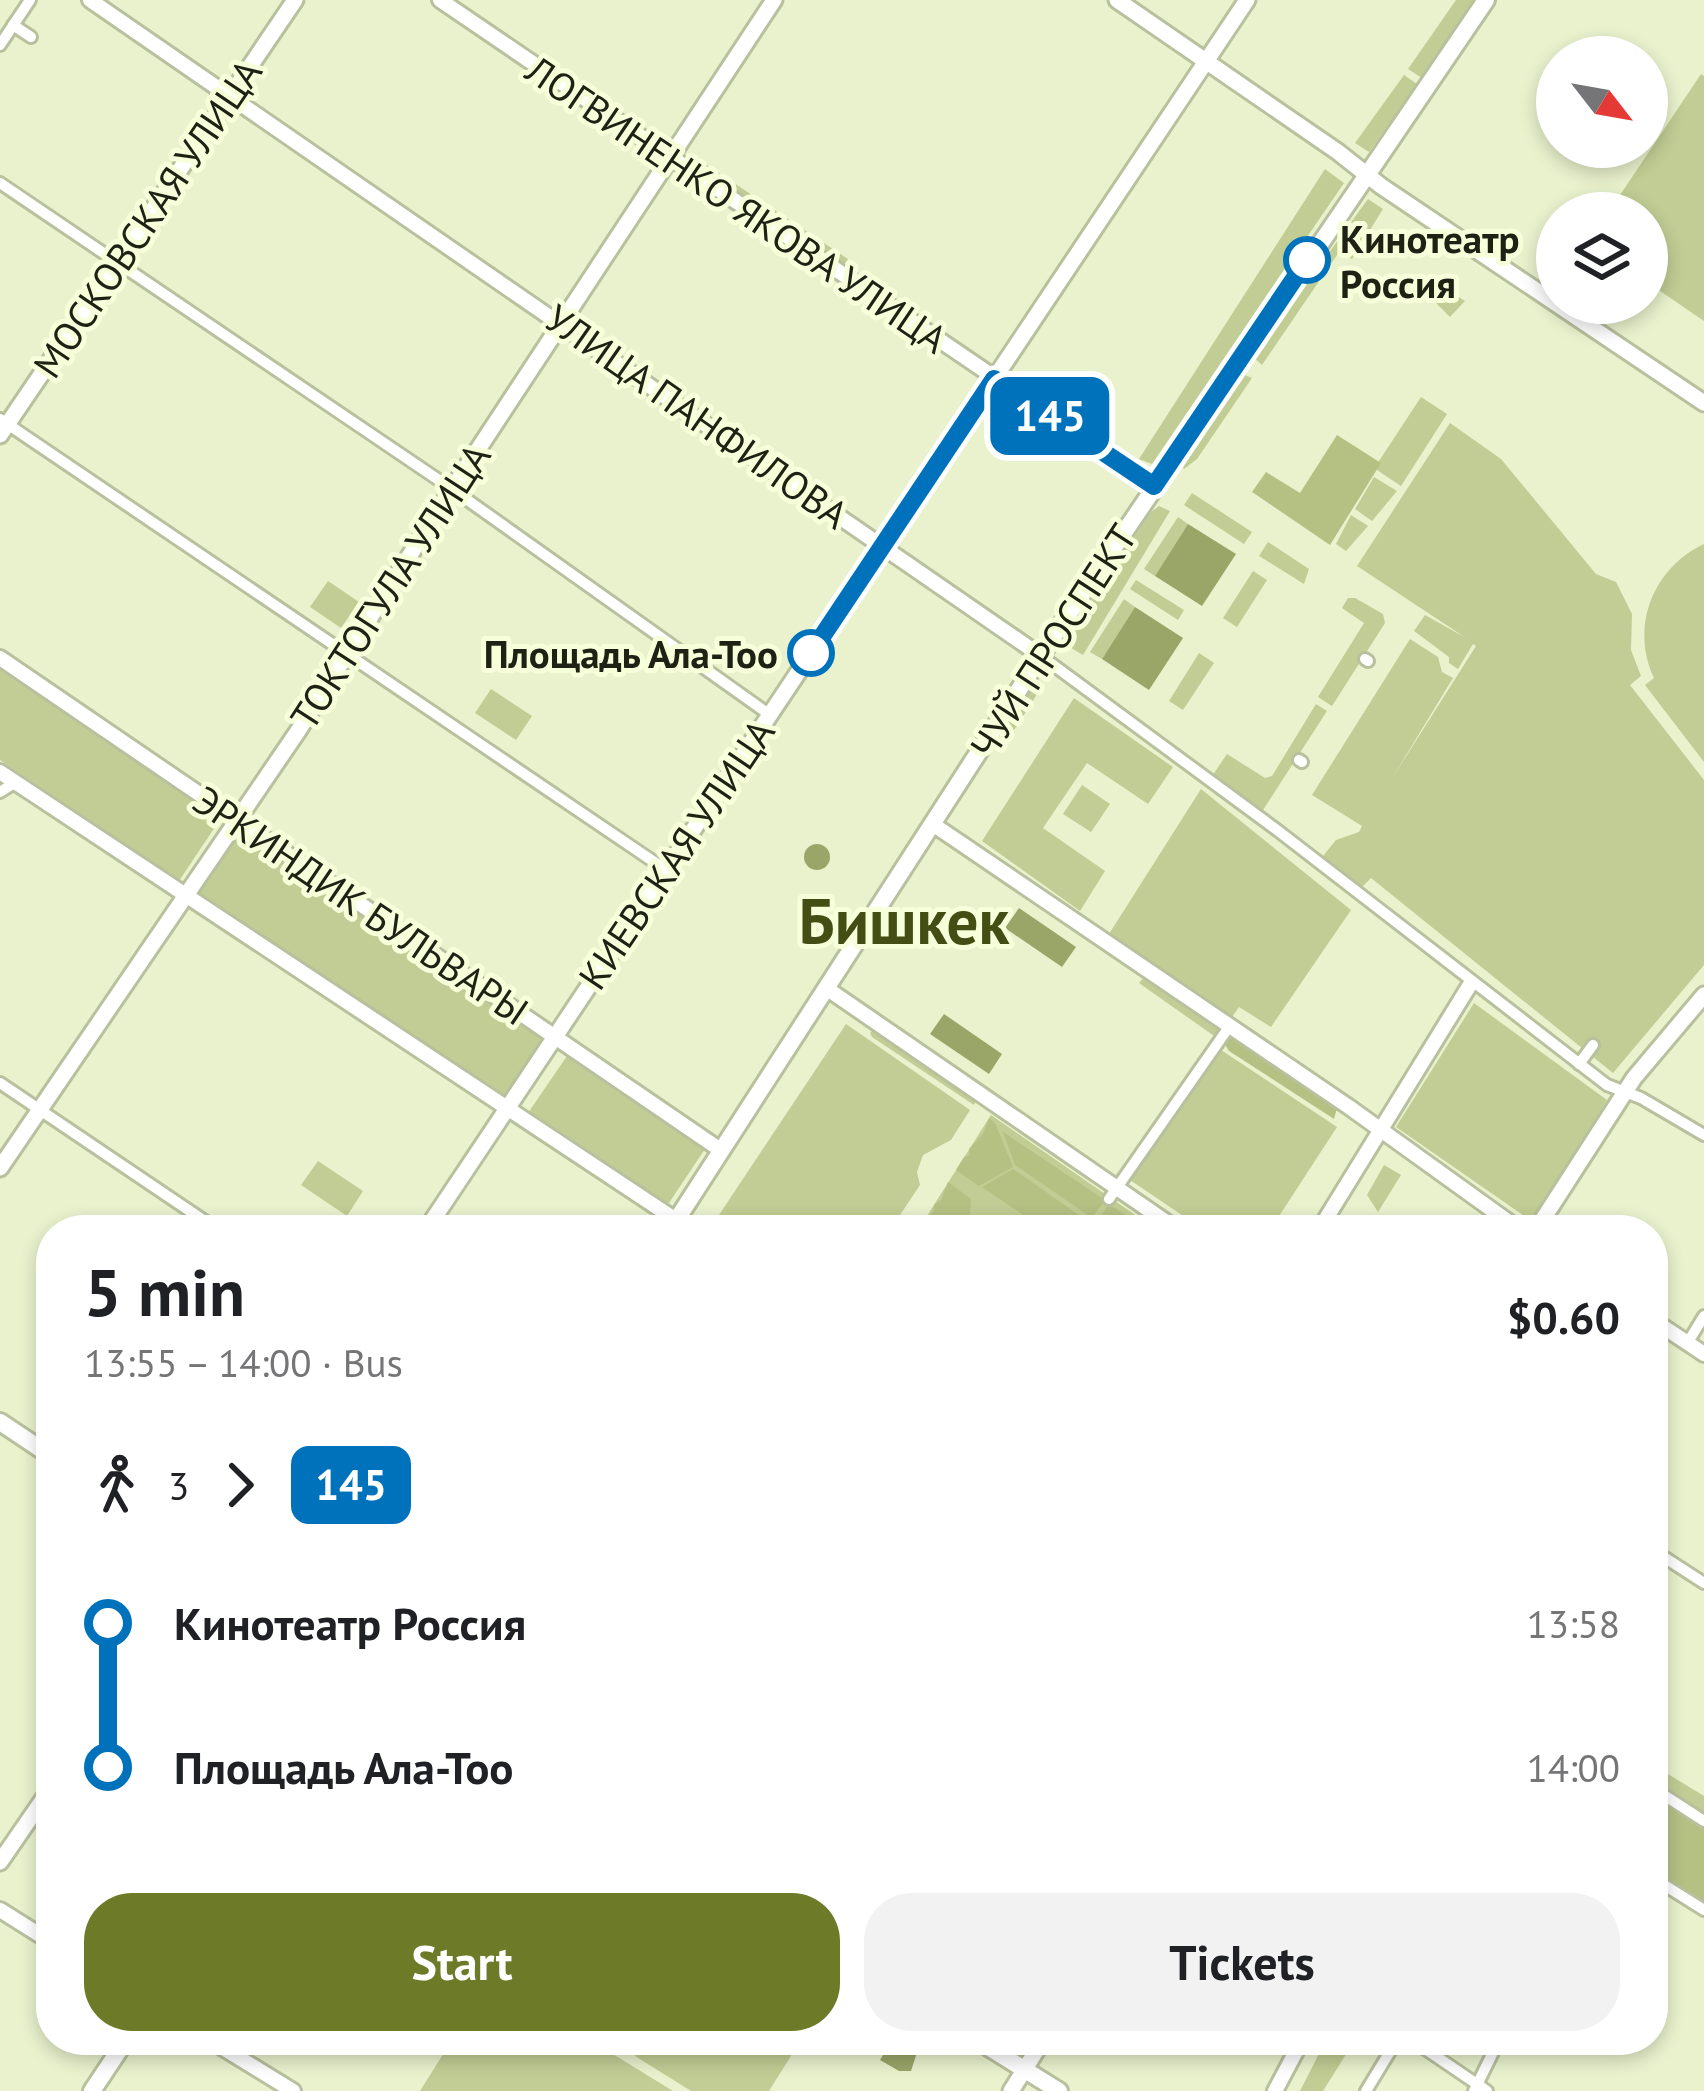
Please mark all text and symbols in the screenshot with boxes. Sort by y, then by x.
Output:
north arrow [1536,36,1668,168]
map controls [1536,36,1668,324]
street label: ЛОГВИНЕНКО ЯКОВА УЛИЦА [516,43,957,364]
street label: МОСКОВСКАЯ УЛИЦА [21,49,273,387]
button: layers [1536,192,1668,324]
place label: Кинотеатр Россия [1340,213,1520,309]
marker: Кинотеатр Россия [1285,238,1329,282]
street label: УЛИЦА ПАНФИЛОВА [536,292,858,540]
line badge: 145 [981,377,1119,455]
text: 145 [1014,388,1086,443]
street label: ТОКТОГУЛА УЛИЦА [279,433,502,739]
street label: ЧУЙ ПРОСПЕКТ [958,514,1148,768]
place label: Площадь Ала-Тоо [484,628,778,679]
marker: Площадь Ала-Тоо [789,631,833,675]
street label: КИЕВСКАЯ УЛИЦА [567,709,785,999]
street label: ЭРКИНДИК БУЛЬВАРЫ [184,774,538,1036]
district label: Бишкек [799,880,1010,961]
text: 5 min [84,1249,245,1334]
text: $0.60 [1507,1288,1620,1346]
text: 13:55 – 14:00 · Bus [84,1337,403,1388]
icon: walk [84,1452,150,1518]
icon: forward [207,1452,273,1518]
text: 145 [315,1457,387,1512]
text: 3 [168,1460,189,1511]
text: Кинотеатр Россия [174,1594,526,1652]
text: 13:58 [1526,1598,1620,1649]
text: Площадь Ала-Тоо [174,1738,513,1796]
text: 14:00 [1526,1742,1620,1793]
button: Start [84,1893,840,2031]
button: Tickets [864,1893,1620,2031]

